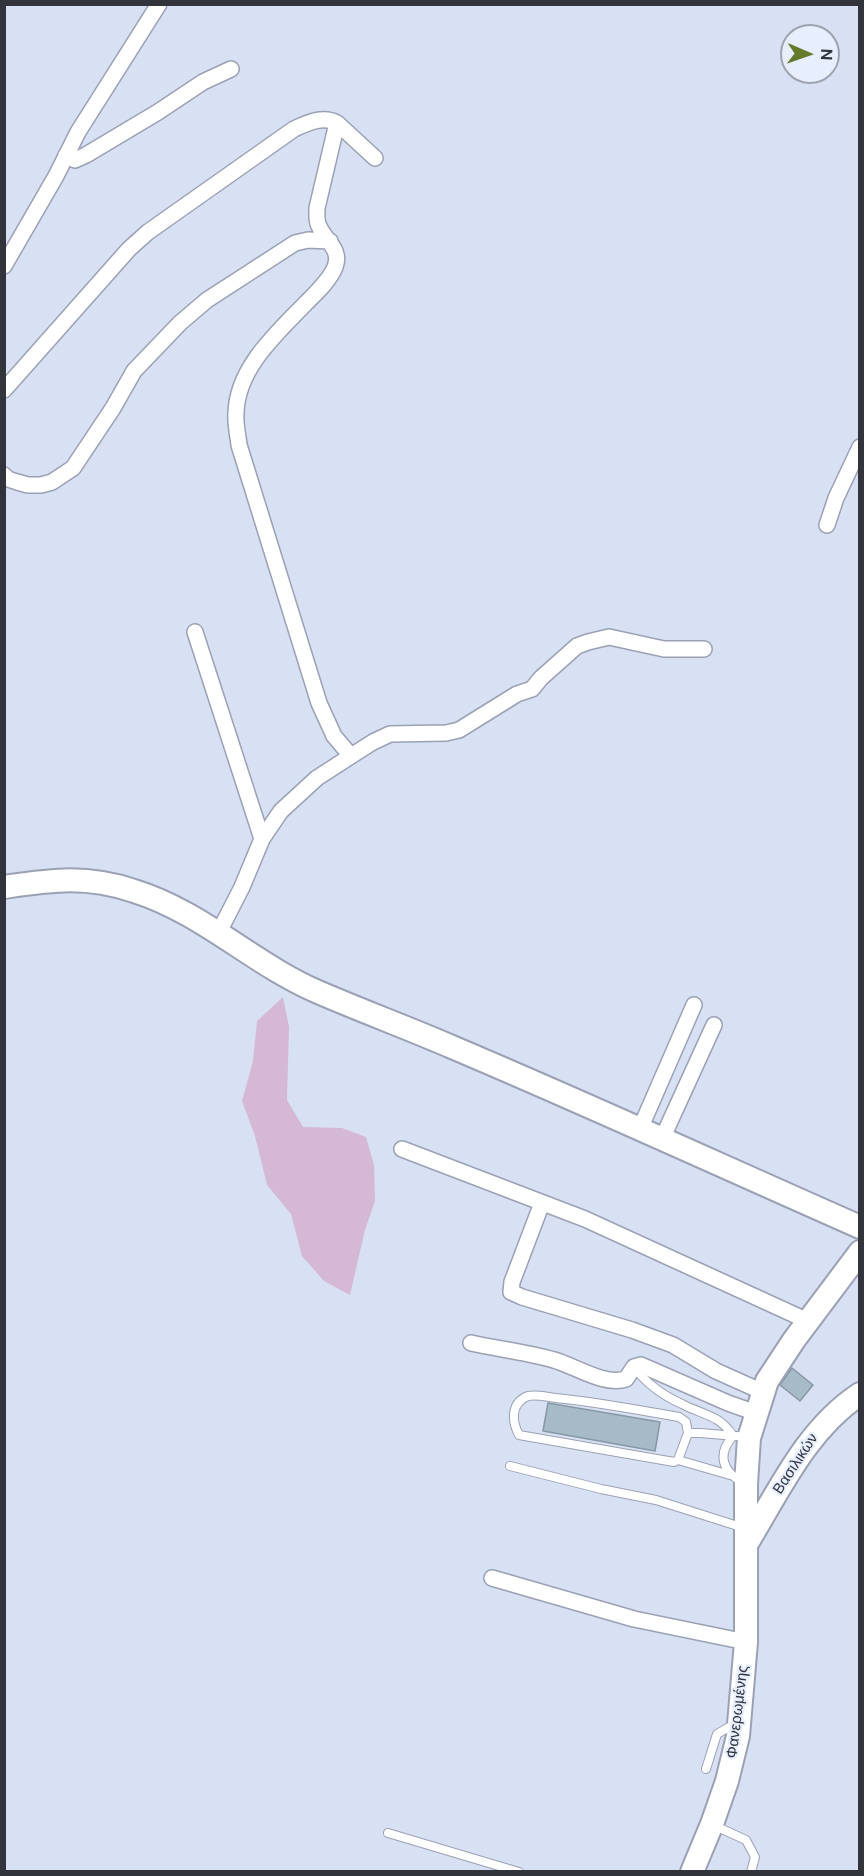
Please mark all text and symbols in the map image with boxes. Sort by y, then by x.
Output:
north arrow [780,24,840,84]
text: N [816,48,837,61]
street label: Βασιλικών [770,1430,822,1498]
street label: Φανερωμένης [723,1665,753,1759]

